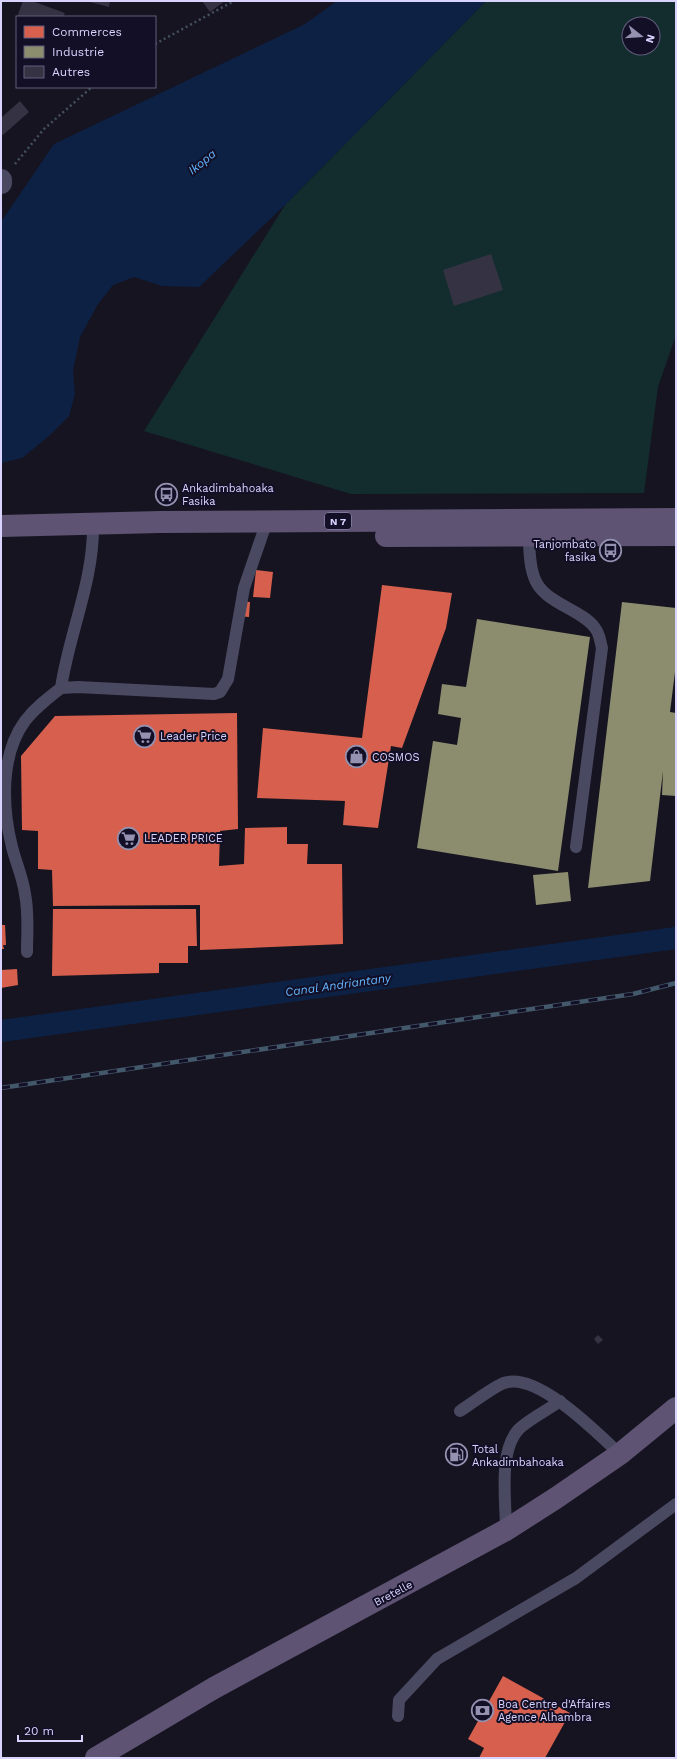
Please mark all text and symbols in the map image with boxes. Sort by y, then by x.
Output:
legend [16,16,156,88]
north arrow [621,16,661,56]
text: Commerces [52,25,122,39]
text: N [643,33,657,45]
text: Industrie [52,45,104,59]
text: Autres [52,65,90,79]
water label: Ikopa [185,146,219,177]
bus stop icon: Ankadimbahoaka Fasika [153,481,179,507]
place label: Ankadimbahoaka Fasika [182,482,274,508]
road number: N 7 [325,513,351,529]
bus stop icon: Tanjombato fasika [598,537,624,563]
place label: Tanjombato fasika [533,538,596,564]
supermarket icon: Leader Price [132,723,158,749]
place label: Leader Price [160,730,227,743]
shop icon: COSMOS [344,744,370,770]
place label: COSMOS [372,751,420,764]
supermarket icon: LEADER PRICE [116,825,142,851]
place label: LEADER PRICE [144,832,223,845]
water label: Canal Andriantany [284,971,393,999]
fuel station icon: Total Ankadimbahoaka [444,1442,470,1468]
place label: Total Ankadimbahoaka [472,1443,564,1469]
street label: Bretelle [372,1578,415,1609]
bank icon: Boa Centre d'Affaires Agence Alhambra [470,1697,496,1723]
place label: Boa Centre d'Affaires Agence Alhambra [498,1698,611,1724]
scale bar [18,1717,82,1743]
text: 20 m [24,1724,54,1738]

